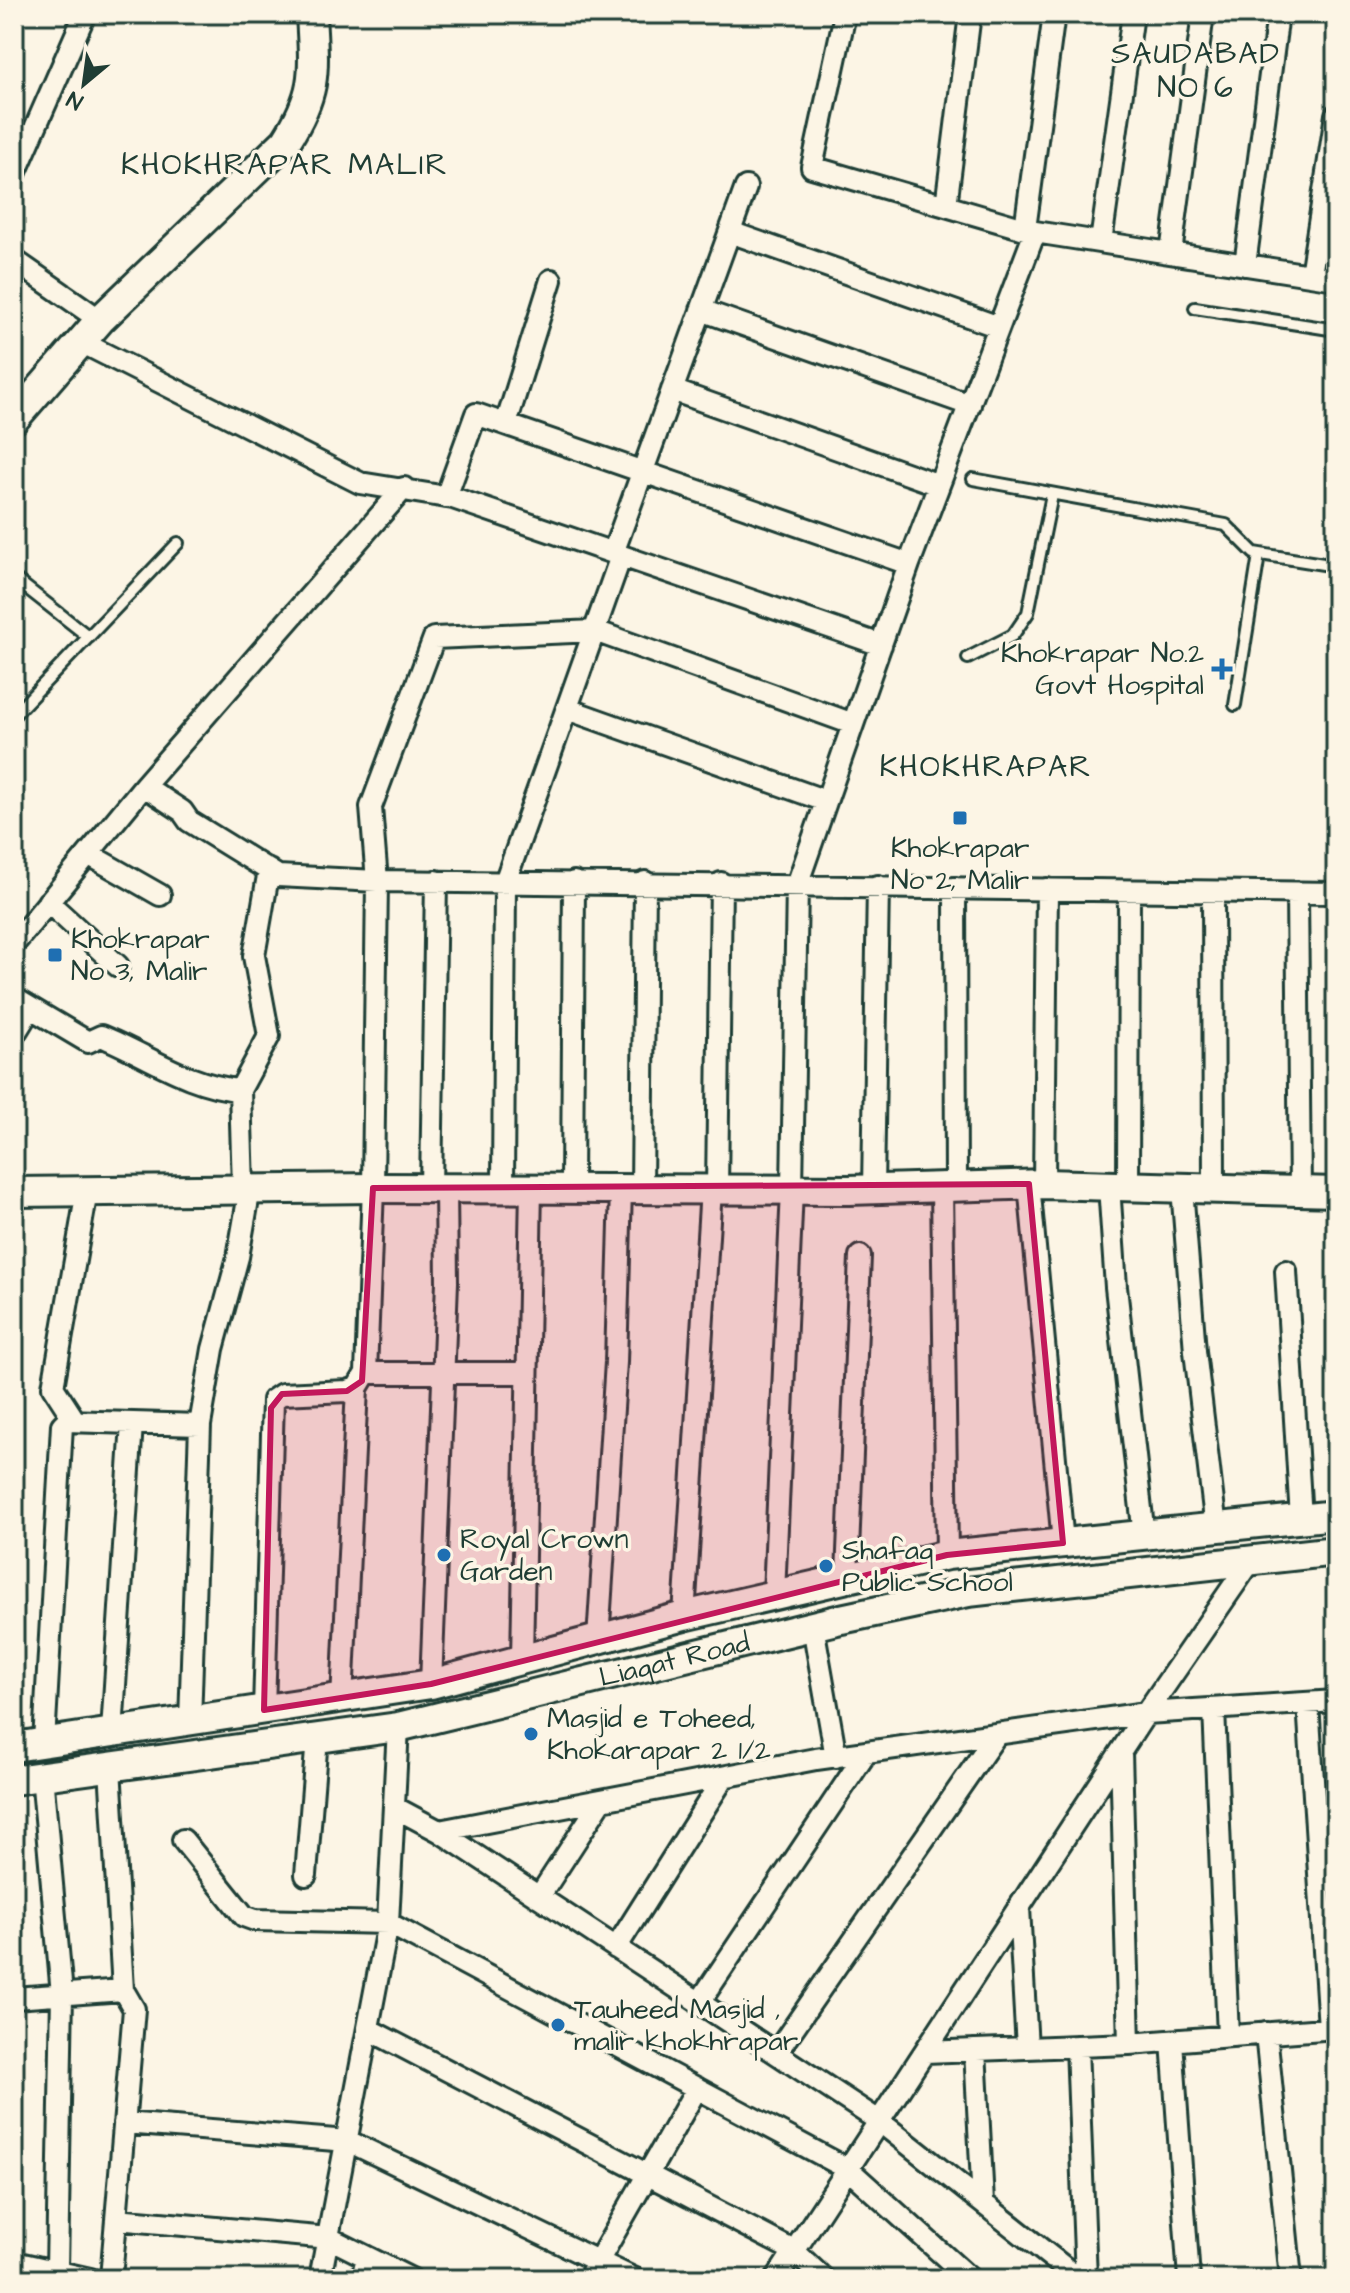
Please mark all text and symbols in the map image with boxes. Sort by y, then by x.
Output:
district label: SAUDABAD NO 6 [1111,33,1281,109]
north arrow [44,44,124,124]
text: N [61,83,89,117]
district label: KHOKHRAPAR MALIR [121,144,449,186]
place label: Khokrapar No.2 Govt Hospital [1001,634,1204,705]
marker: Khokrapar No.2 Govt Hospital [1211,658,1233,680]
district label: KHOKHRAPAR [879,746,1093,788]
marker: Khokrapar No 2, Malir [951,809,969,827]
place label: Khokrapar No 2, Malir [891,829,1029,900]
place label: Khokrapar No 3, Malir [71,920,210,991]
marker: Khokrapar No 3, Malir [46,946,64,964]
place label: Royal Crown Garden [460,1520,629,1591]
place label: Shafaq Public School [842,1531,1013,1602]
marker: Royal Crown Garden [435,1546,453,1564]
marker: Shafaq Public School [817,1557,835,1575]
street label: Liaqat Road [595,1623,753,1697]
place label: Masjid e Toheed, Khokarapar 2 1/2 [547,1699,771,1770]
marker: Masjid e Toheed, Khokarapar 2 1/2 [522,1725,540,1743]
place label: Tauheed Masjid , malir khokhrapar [574,1990,798,2061]
marker: Tauheed Masjid , malir khokhrapar [549,2016,567,2034]

